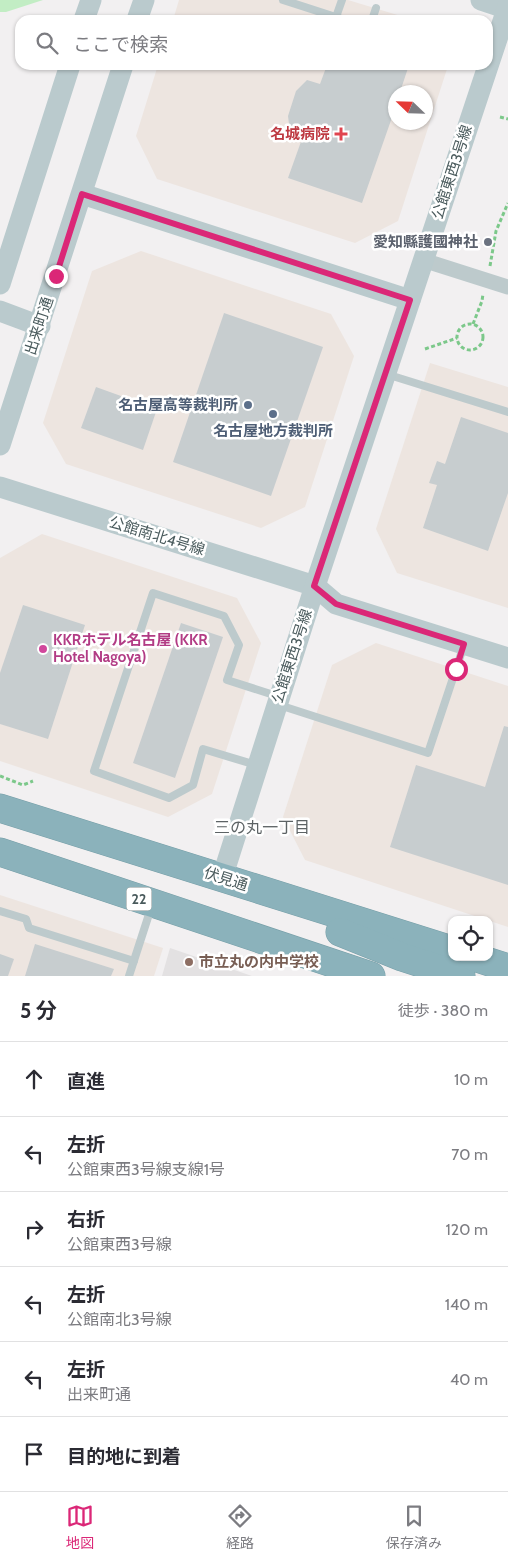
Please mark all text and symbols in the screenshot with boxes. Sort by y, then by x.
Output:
search box [15,15,493,70]
icon: search [33,29,61,57]
text: ここで検索 [73,33,168,56]
north arrow [388,85,433,130]
street label: 公館東西3号線 [428,123,476,221]
place label: 名城病院 [270,125,330,143]
marker: 名城病院 [334,127,348,141]
place label: 愛知縣護國神社 [373,233,478,251]
marker: 愛知縣護國神社 [482,236,494,248]
route end [45,265,68,288]
street label: 出来町通 [21,295,57,357]
place label: 名古屋高等裁判所 [118,396,238,414]
marker: 名古屋高等裁判所 [242,399,254,411]
marker: 名古屋地方裁判所 [267,408,279,420]
place label: 名古屋地方裁判所 [213,422,333,440]
street label: 公館南北4号線 [107,513,207,559]
street label: 公館東西3号線 [268,607,316,705]
place label: KKRホテル名古屋 (KKR Hotel Nagoya) [53,631,208,666]
marker: KKRホテル名古屋 (KKR Hotel Nagoya) [37,643,49,655]
route start [445,658,468,681]
district label: 三の丸一丁目 [214,818,310,837]
street label: 伏見通 [202,863,250,895]
road number: 22 [126,888,152,911]
map controls [448,916,493,961]
button: locate [448,916,493,961]
place label: 市立丸の内中学校 [199,953,319,971]
marker: 市立丸の内中学校 [183,956,195,968]
text: 5 分 [20,998,57,1023]
text: 徒歩 · 380 m [398,1001,488,1020]
icon: ahead [20,1065,48,1093]
text: 直進 [67,1070,105,1093]
text: 10 m [454,1070,488,1089]
text: 左折 [67,1133,105,1156]
icon: left [20,1140,48,1168]
text: 70 m [451,1145,488,1164]
text: 公館東西3号線支線1号 [67,1160,225,1179]
text: 右折 [67,1208,105,1231]
icon: right [20,1215,48,1243]
text: 120 m [446,1220,488,1239]
text: 公館東西3号線 [67,1235,172,1254]
text: 左折 [67,1283,105,1306]
icon: left [20,1290,48,1318]
text: 140 m [445,1295,488,1314]
text: 公館南北3号線 [67,1310,172,1329]
text: 左折 [67,1358,105,1381]
icon: left [20,1365,48,1393]
text: 40 m [450,1370,488,1389]
text: 出来町通 [67,1385,131,1404]
icon: arrive [20,1440,48,1468]
text: 目的地に到着 [67,1445,181,1468]
tab: 地図 [66,1502,94,1552]
tab: 経路 [226,1502,254,1552]
tab: 保存済み [386,1502,442,1552]

